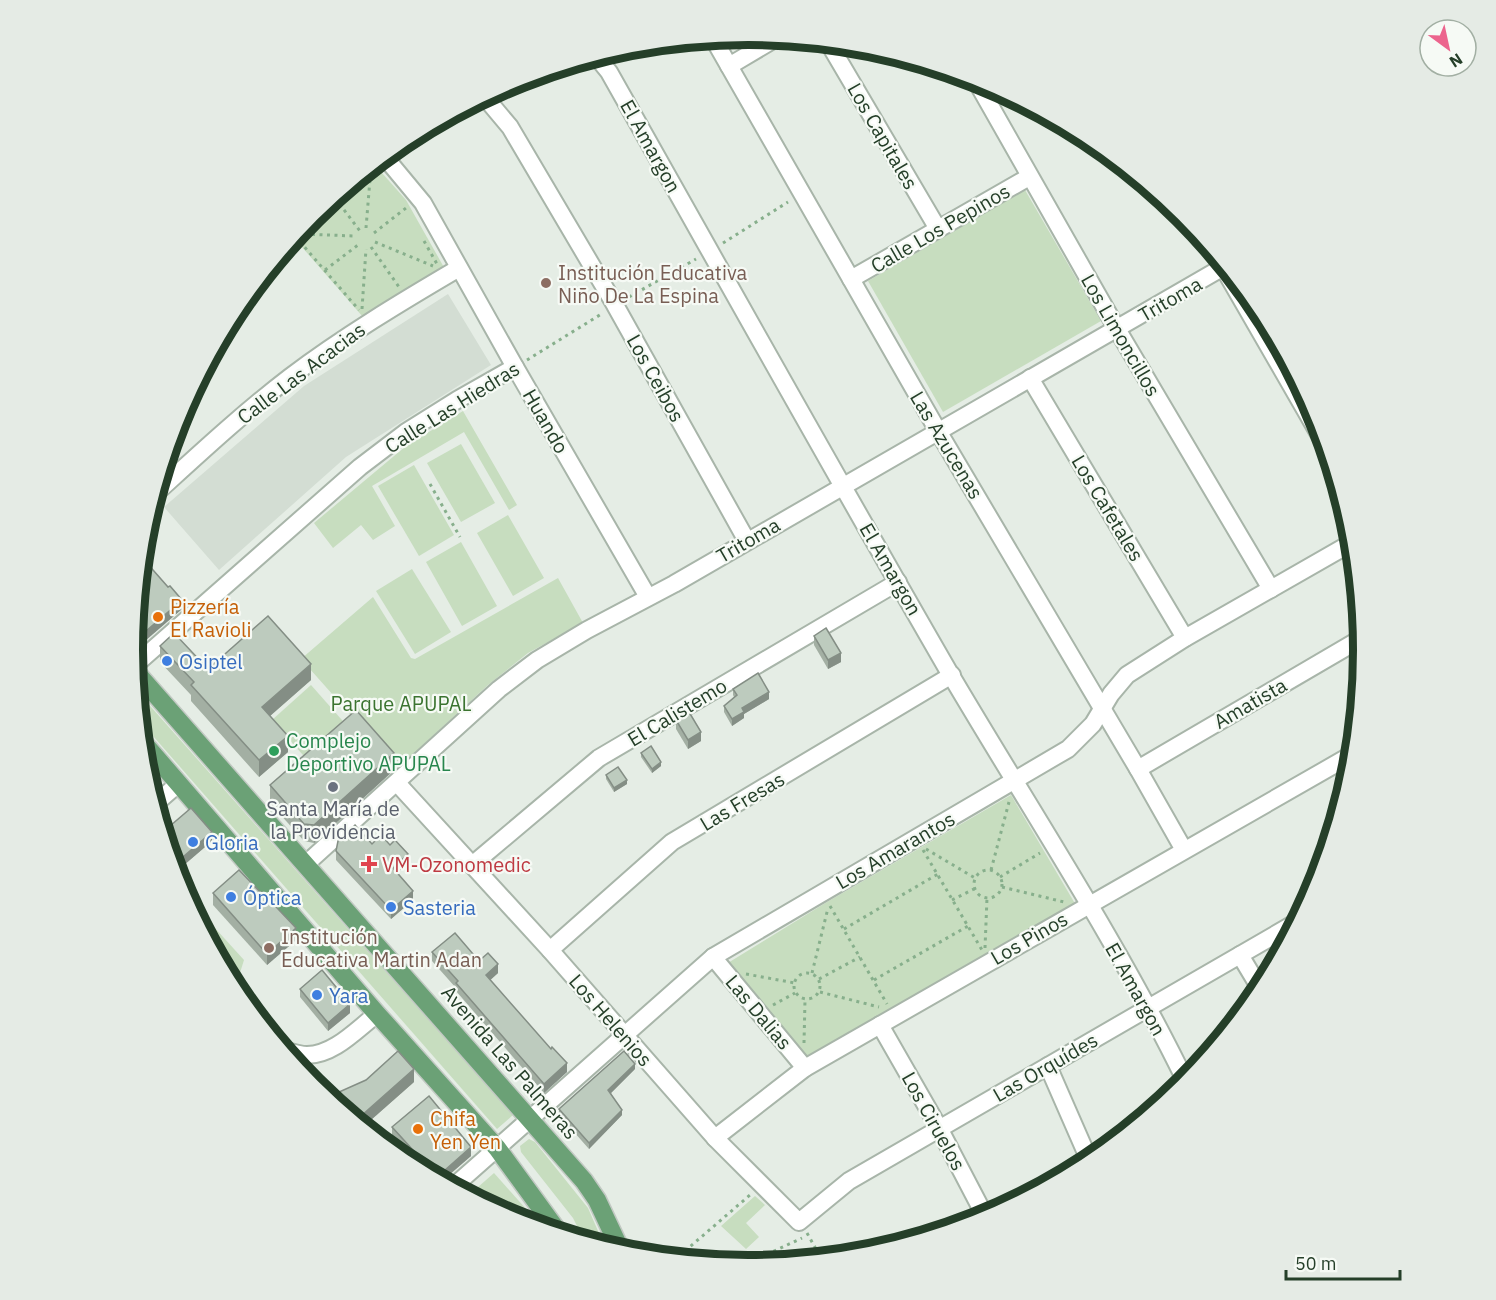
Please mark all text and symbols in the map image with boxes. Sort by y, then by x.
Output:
north arrow [1418,18,1478,78]
text: N [1446,49,1466,72]
street label: Los Capitales [842,78,924,194]
street label: El Amargon [614,95,688,197]
street label: Calle Los Pepinos [865,177,1015,279]
place label: Institución Educativa Niño De La Espina [558,259,748,309]
street label: Los Limoncillos [1075,269,1167,401]
street label: Tritoma [1133,270,1207,328]
marker: Institución Educativa Niño De La Espina [539,276,553,290]
street label: Calle Las Acacias [231,316,371,430]
street label: Los Ceibos [621,329,691,427]
street label: Calle Las Hiedras [379,355,525,459]
street label: Huando [517,384,575,458]
street label: Las Azucenas [904,386,990,504]
street label: Los Cafetales [1066,450,1150,566]
street label: Tritoma [711,511,785,569]
street label: El Amargon [854,518,928,620]
place label: Pizzería El Ravioli [170,593,251,643]
marker: Pizzería El Ravioli [151,610,165,624]
place label: Osiptel [179,648,243,675]
marker: Osiptel [160,654,174,668]
street label: Amatista [1208,671,1292,735]
street label: El Calistemo [622,672,732,752]
park label: Parque APUPAL [330,690,472,717]
place label: Complejo Deportivo APUPAL [286,727,451,777]
marker: Complejo Deportivo APUPAL [267,744,281,758]
street label: Las Fresas [695,765,789,837]
marker: Santa María de la Providencia [326,780,340,794]
place label: Santa María de la Providencia [266,795,400,845]
street label: Los Amarantos [830,805,960,895]
place label: Gloria [205,829,259,856]
marker: Gloria [186,835,200,849]
place label: VM-Ozonomedic [382,851,531,878]
marker: VM-Ozonomedic [360,855,378,873]
place label: Óptica [243,884,302,911]
marker: Óptica [224,890,238,904]
place label: Sasteria [403,894,476,921]
marker: Sasteria [384,900,398,914]
street label: Los Pinos [985,905,1073,971]
place label: Institución Educativa Martin Adan [281,923,482,973]
street label: El Amargon [1099,938,1173,1040]
marker: Institución Educativa Martin Adan [262,941,276,955]
street label: Los Helenios [563,968,659,1072]
street label: Las Dalias [720,969,798,1055]
street label: Avenida Las Palmeras [436,979,584,1145]
place label: Yara [329,982,369,1009]
marker: Yara [310,988,324,1002]
street label: Las Orquídes [988,1026,1102,1108]
street label: Los Ciruelos [896,1067,972,1175]
place label: Chifa Yen Yen [430,1105,501,1155]
marker: Chifa Yen Yen [411,1122,425,1136]
scale bar [1286,1243,1400,1281]
text: 50 m [1295,1252,1337,1275]

